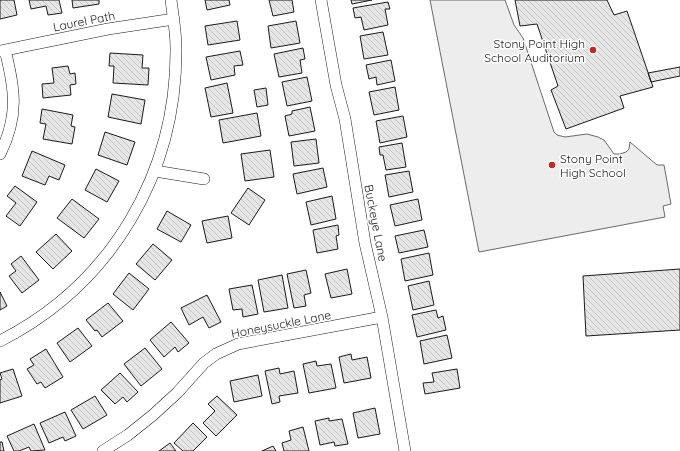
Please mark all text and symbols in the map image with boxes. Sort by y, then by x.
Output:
street label: Laurel Path [52,8,116,34]
place label: Stony Point High School Auditorium [484,36,585,65]
marker: Stony Point High School Auditorium [588,45,598,55]
place label: Stony Point High School [560,151,626,180]
marker: Stony Point High School [547,160,557,170]
street label: Buckeye Lane [361,183,391,263]
street label: Honeysuckle Lane [230,307,332,341]

